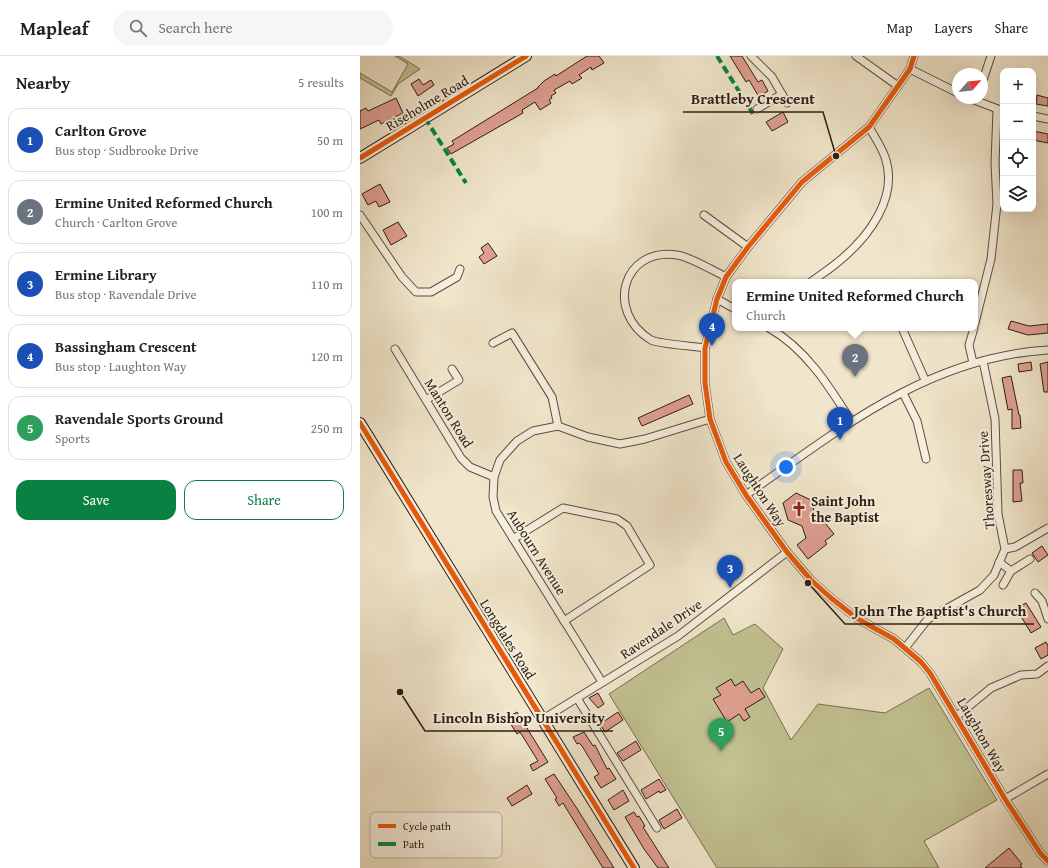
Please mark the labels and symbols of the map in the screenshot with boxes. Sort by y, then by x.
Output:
north arrow [952,68,988,104]
street label: Riseholme Road [382,70,473,136]
callout: Brattleby Crescent [683,85,823,112]
text: Brattleby Crescent [691,88,815,109]
pin: 4 [699,313,725,346]
pin: 2 [842,344,868,377]
street label: Manton Road [420,375,479,452]
pin: 1 [827,407,853,440]
street label: Thoresway Drive [973,430,999,530]
street label: Laughton Way [729,449,791,531]
your location [776,457,796,477]
place label: Saint John the Baptist [811,491,880,527]
church icon: Saint John the Baptist [790,500,808,518]
street label: Aubourn Avenue [503,505,572,599]
pin: 3 [717,555,743,588]
street label: Ravendale Drive [616,594,706,664]
street label: Longdales Road [475,595,541,683]
callout: John The Baptist's Church [845,597,1034,624]
text: John The Baptist's Church [851,600,1026,621]
street label: Laughton Way [952,694,1012,776]
callout: Lincoln Bishop University [425,704,613,731]
text: Lincoln Bishop University [433,707,605,728]
pin: 5 [708,718,734,751]
legend [370,812,502,858]
text: Cycle path [403,818,452,834]
text: Path [403,836,425,852]

